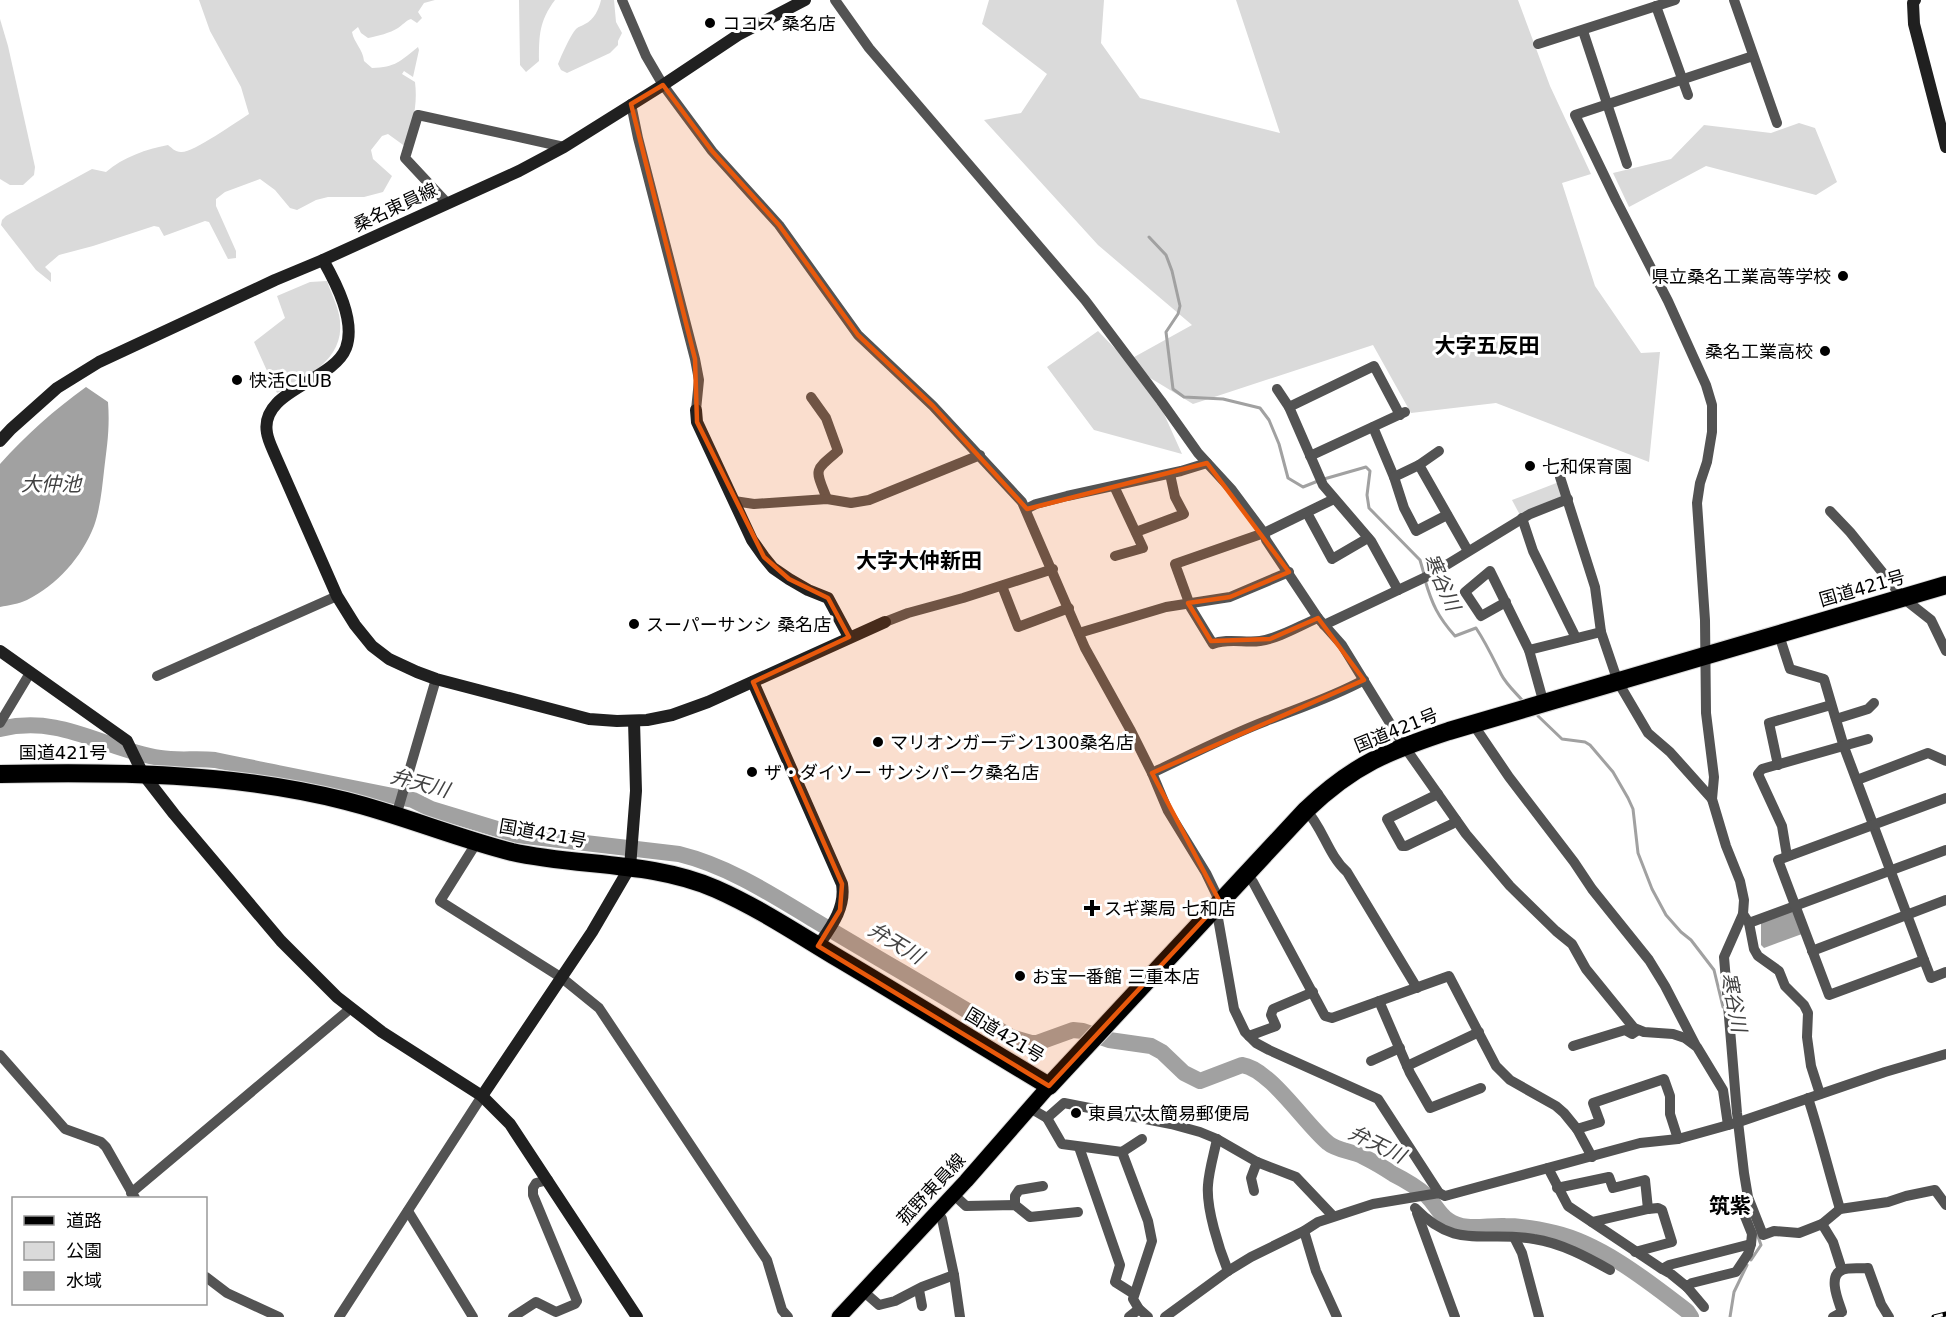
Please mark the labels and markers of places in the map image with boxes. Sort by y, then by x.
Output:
place label: ココス 桑名店 [722,13,836,34]
marker: ココス 桑名店 [703,16,717,30]
place label: 県立桑名工業高等学校 [1651,266,1831,287]
marker: 県立桑名工業高等学校 [1836,269,1850,283]
place label: 桑名工業高校 [1705,341,1813,362]
marker: 桑名工業高校 [1818,344,1832,358]
place label: 快活CLUB [249,370,332,391]
marker: 快活CLUB [230,373,244,387]
place label: 七和保育園 [1542,456,1632,477]
marker: 七和保育園 [1523,459,1537,473]
place label: スーパーサンシ 桑名店 [646,614,831,635]
marker: スーパーサンシ 桑名店 [627,617,641,631]
place label: マリオンガーデン1300桑名店 [890,732,1134,753]
marker: マリオンガーデン1300桑名店 [871,735,885,749]
place label: ザ・ダイソー サンシパーク桑名店 [764,762,1039,783]
marker: ザ・ダイソー サンシパーク桑名店 [745,765,759,779]
place label: スギ薬局 七和店 [1104,898,1236,919]
marker: スギ薬局 七和店 [1085,901,1099,915]
place label: お宝一番館 三重本店 [1032,966,1200,987]
marker: お宝一番館 三重本店 [1013,969,1027,983]
place label: 東員穴太簡易郵便局 [1088,1103,1250,1124]
marker: 東員穴太簡易郵便局 [1069,1106,1083,1120]

